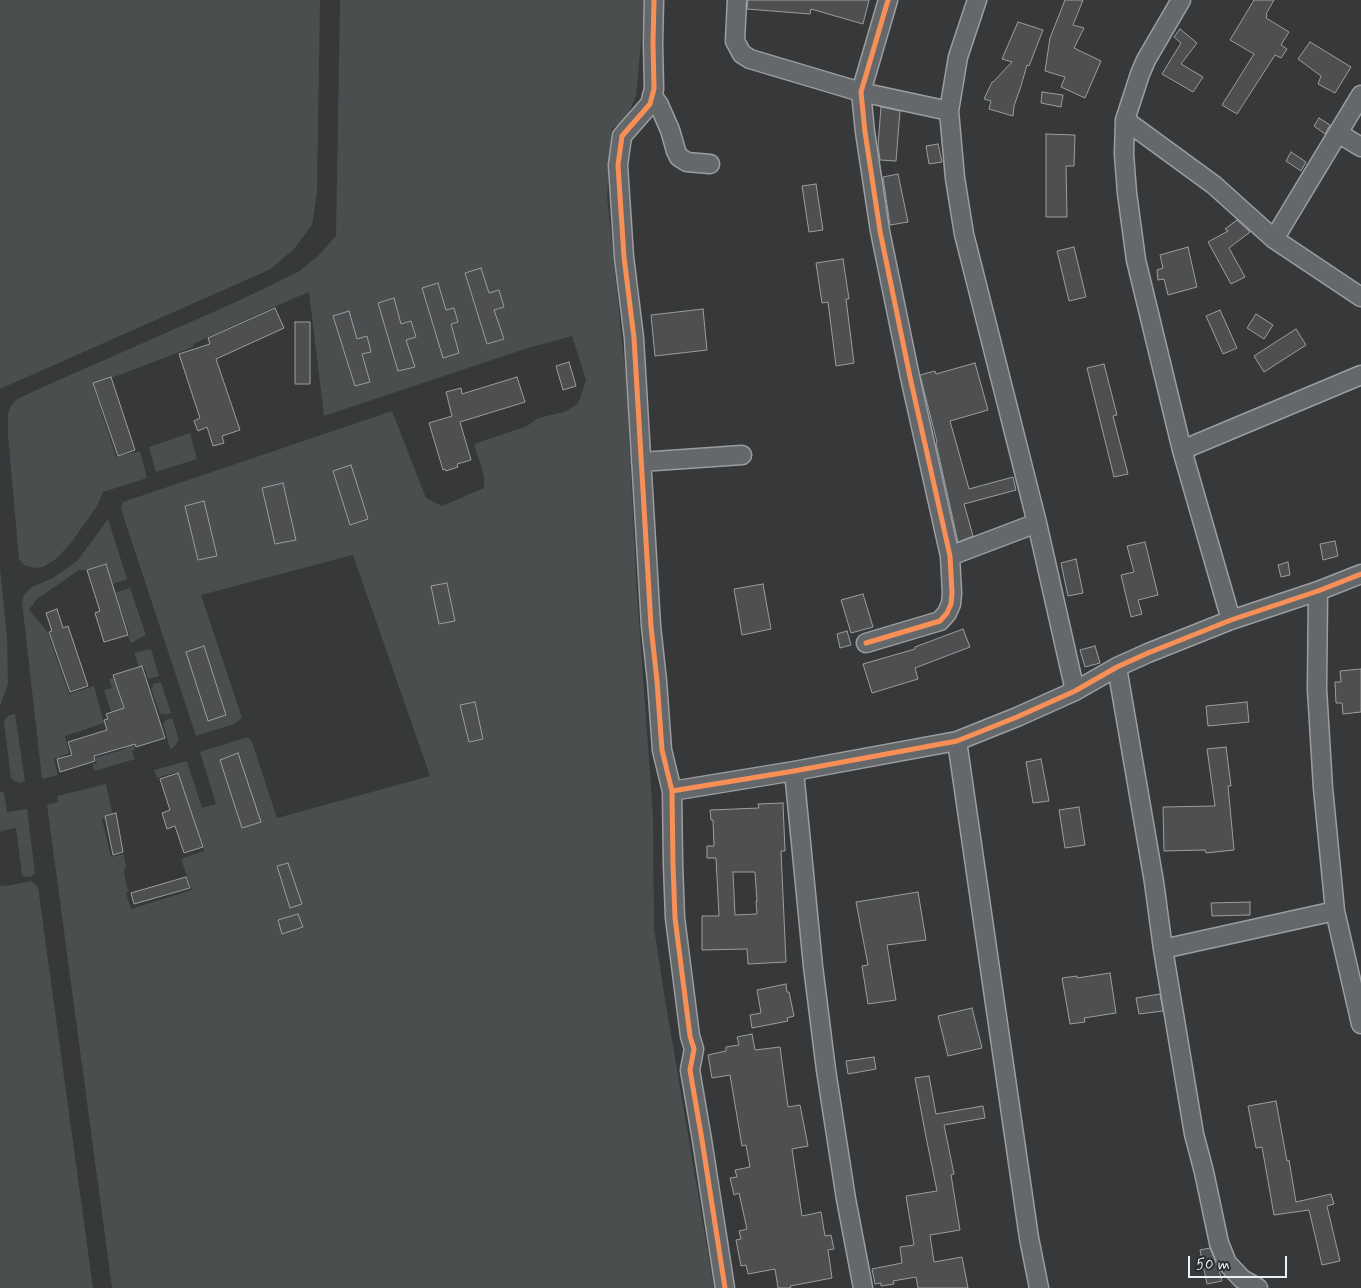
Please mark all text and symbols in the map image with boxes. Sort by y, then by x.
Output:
scale bar [1191,1246,1290,1278]
text: 50 m [1196,1255,1230,1275]

